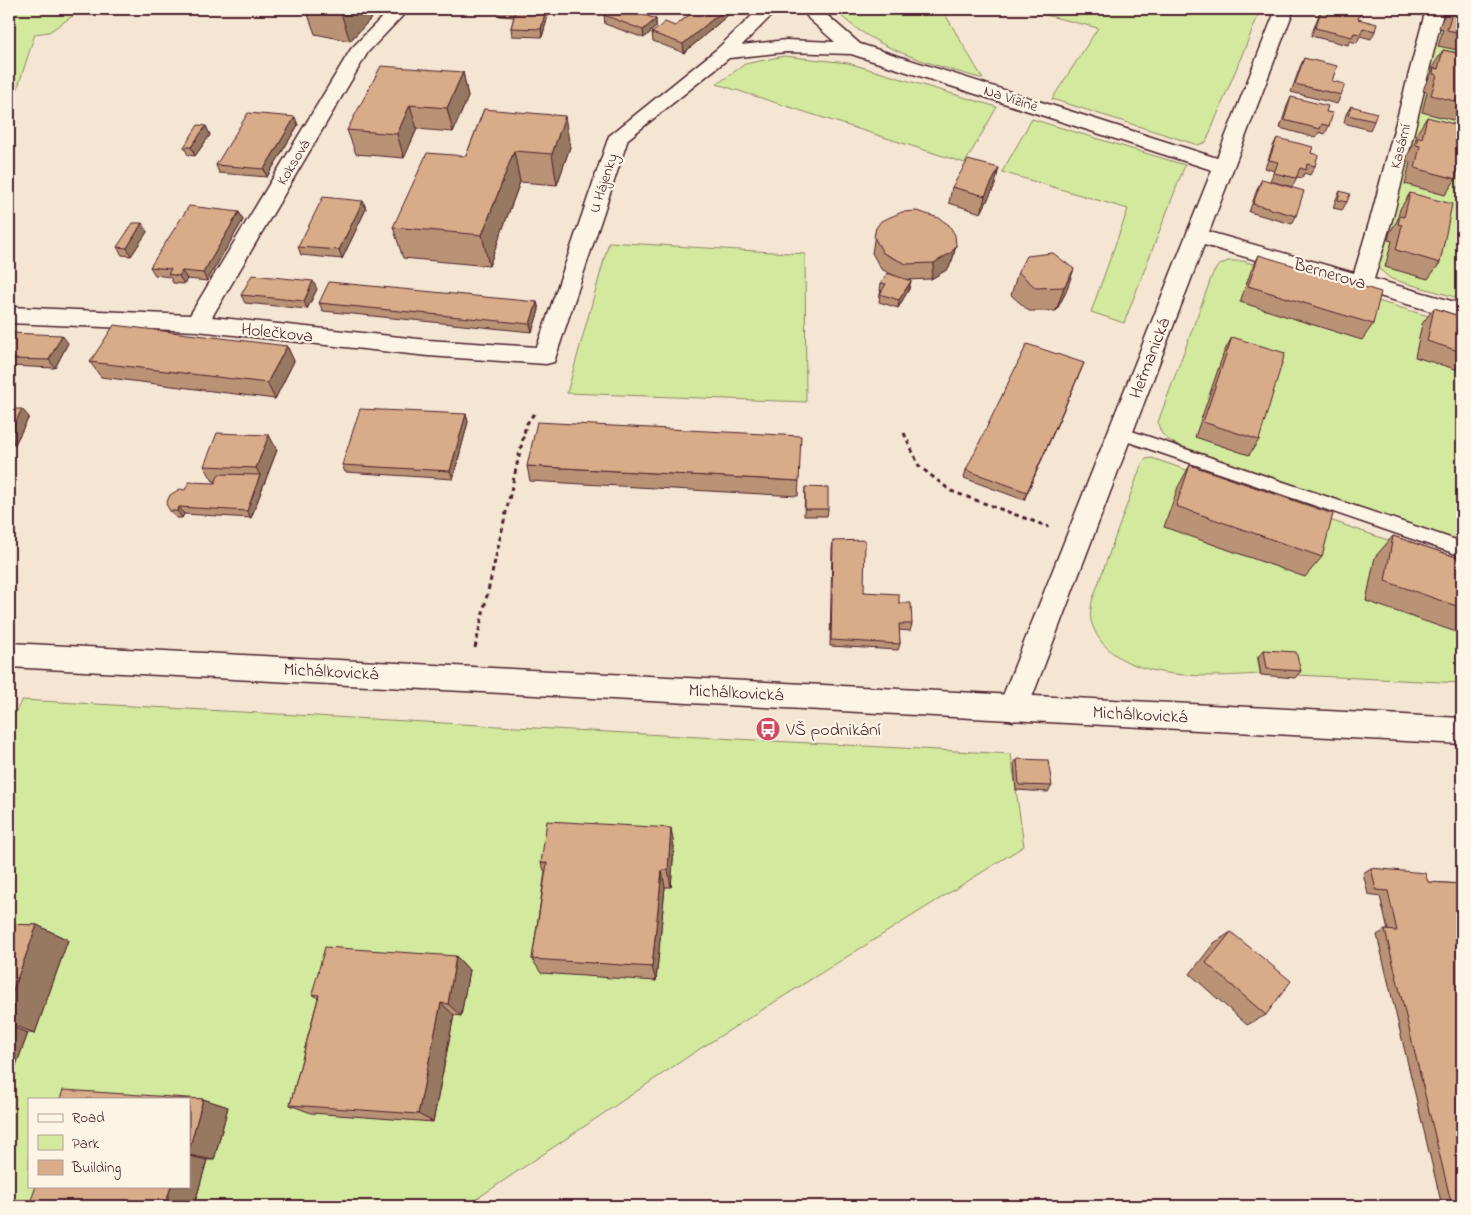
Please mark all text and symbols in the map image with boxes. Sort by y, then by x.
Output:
street label: Na Vizině [981,80,1041,118]
street label: Kasární [1385,121,1417,171]
street label: Koksová [272,135,316,190]
street label: U Hájenky [584,151,625,216]
street label: Bernerova [1289,252,1369,298]
street label: Heřmanická [1124,314,1178,403]
street label: Holečkova [239,317,314,351]
street label: Michálkovická [283,658,379,688]
street label: Michálkovická [688,679,784,709]
street label: Michálkovická [1092,701,1188,731]
bus stop icon: VŠ podnikání [755,716,781,742]
place label: VŠ podnikání [785,718,881,744]
legend [28,1098,190,1188]
text: Road [72,1107,105,1129]
text: Park [72,1133,100,1155]
text: Building [71,1157,121,1180]

